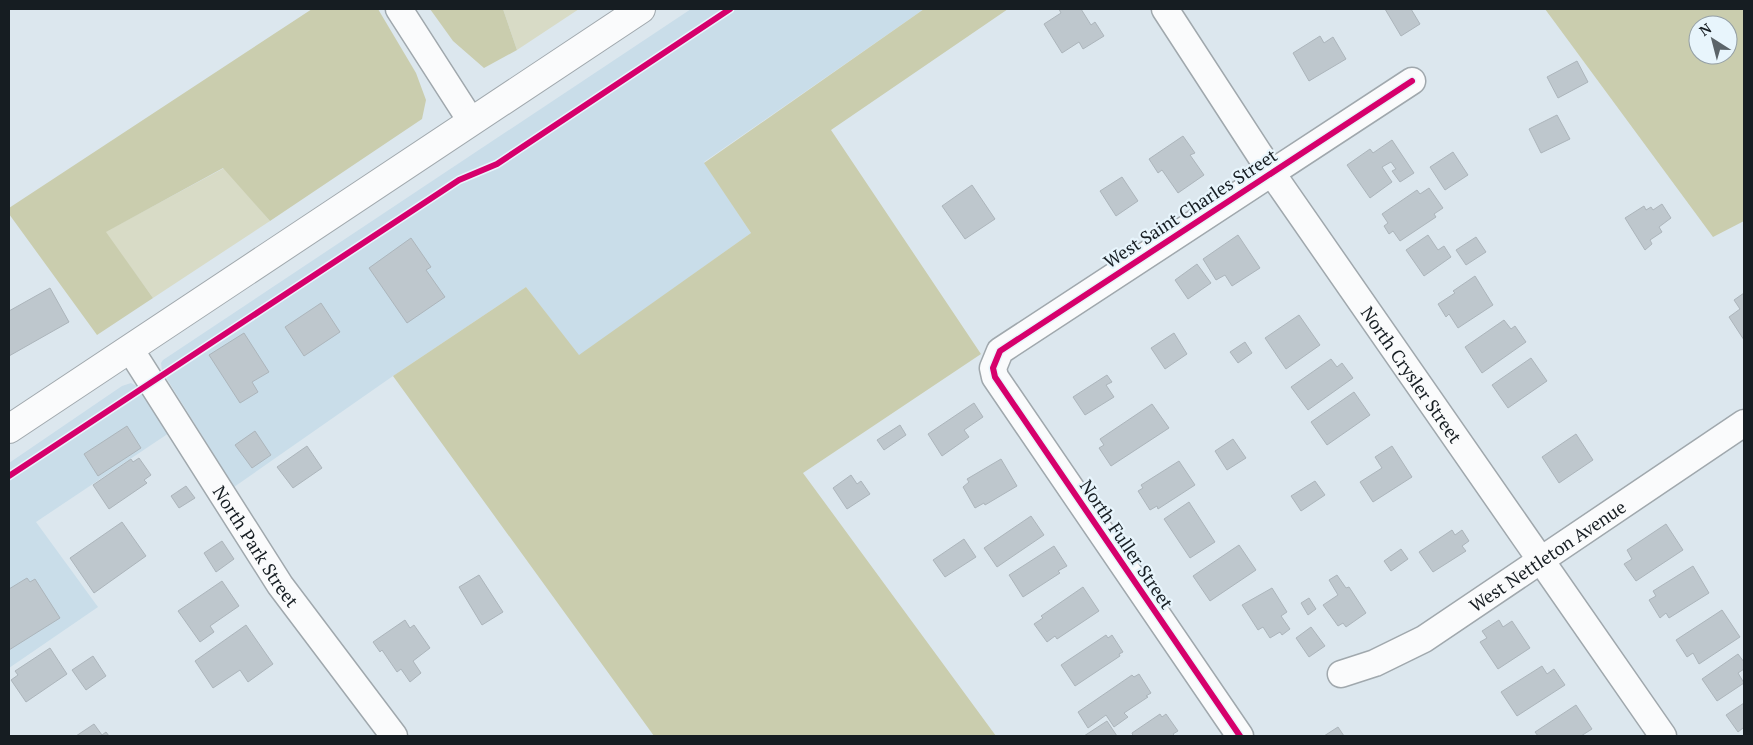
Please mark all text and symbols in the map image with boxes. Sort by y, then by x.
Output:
north arrow [1688,15,1738,65]
text: N [1695,18,1715,40]
street label: West Saint Charles Street [1099,143,1282,273]
street label: North Crysler Street [1356,301,1468,448]
street label: North Fuller Street [1075,475,1179,614]
street label: North Park Street [208,481,305,612]
street label: West Nettleton Avenue [1464,494,1630,617]

